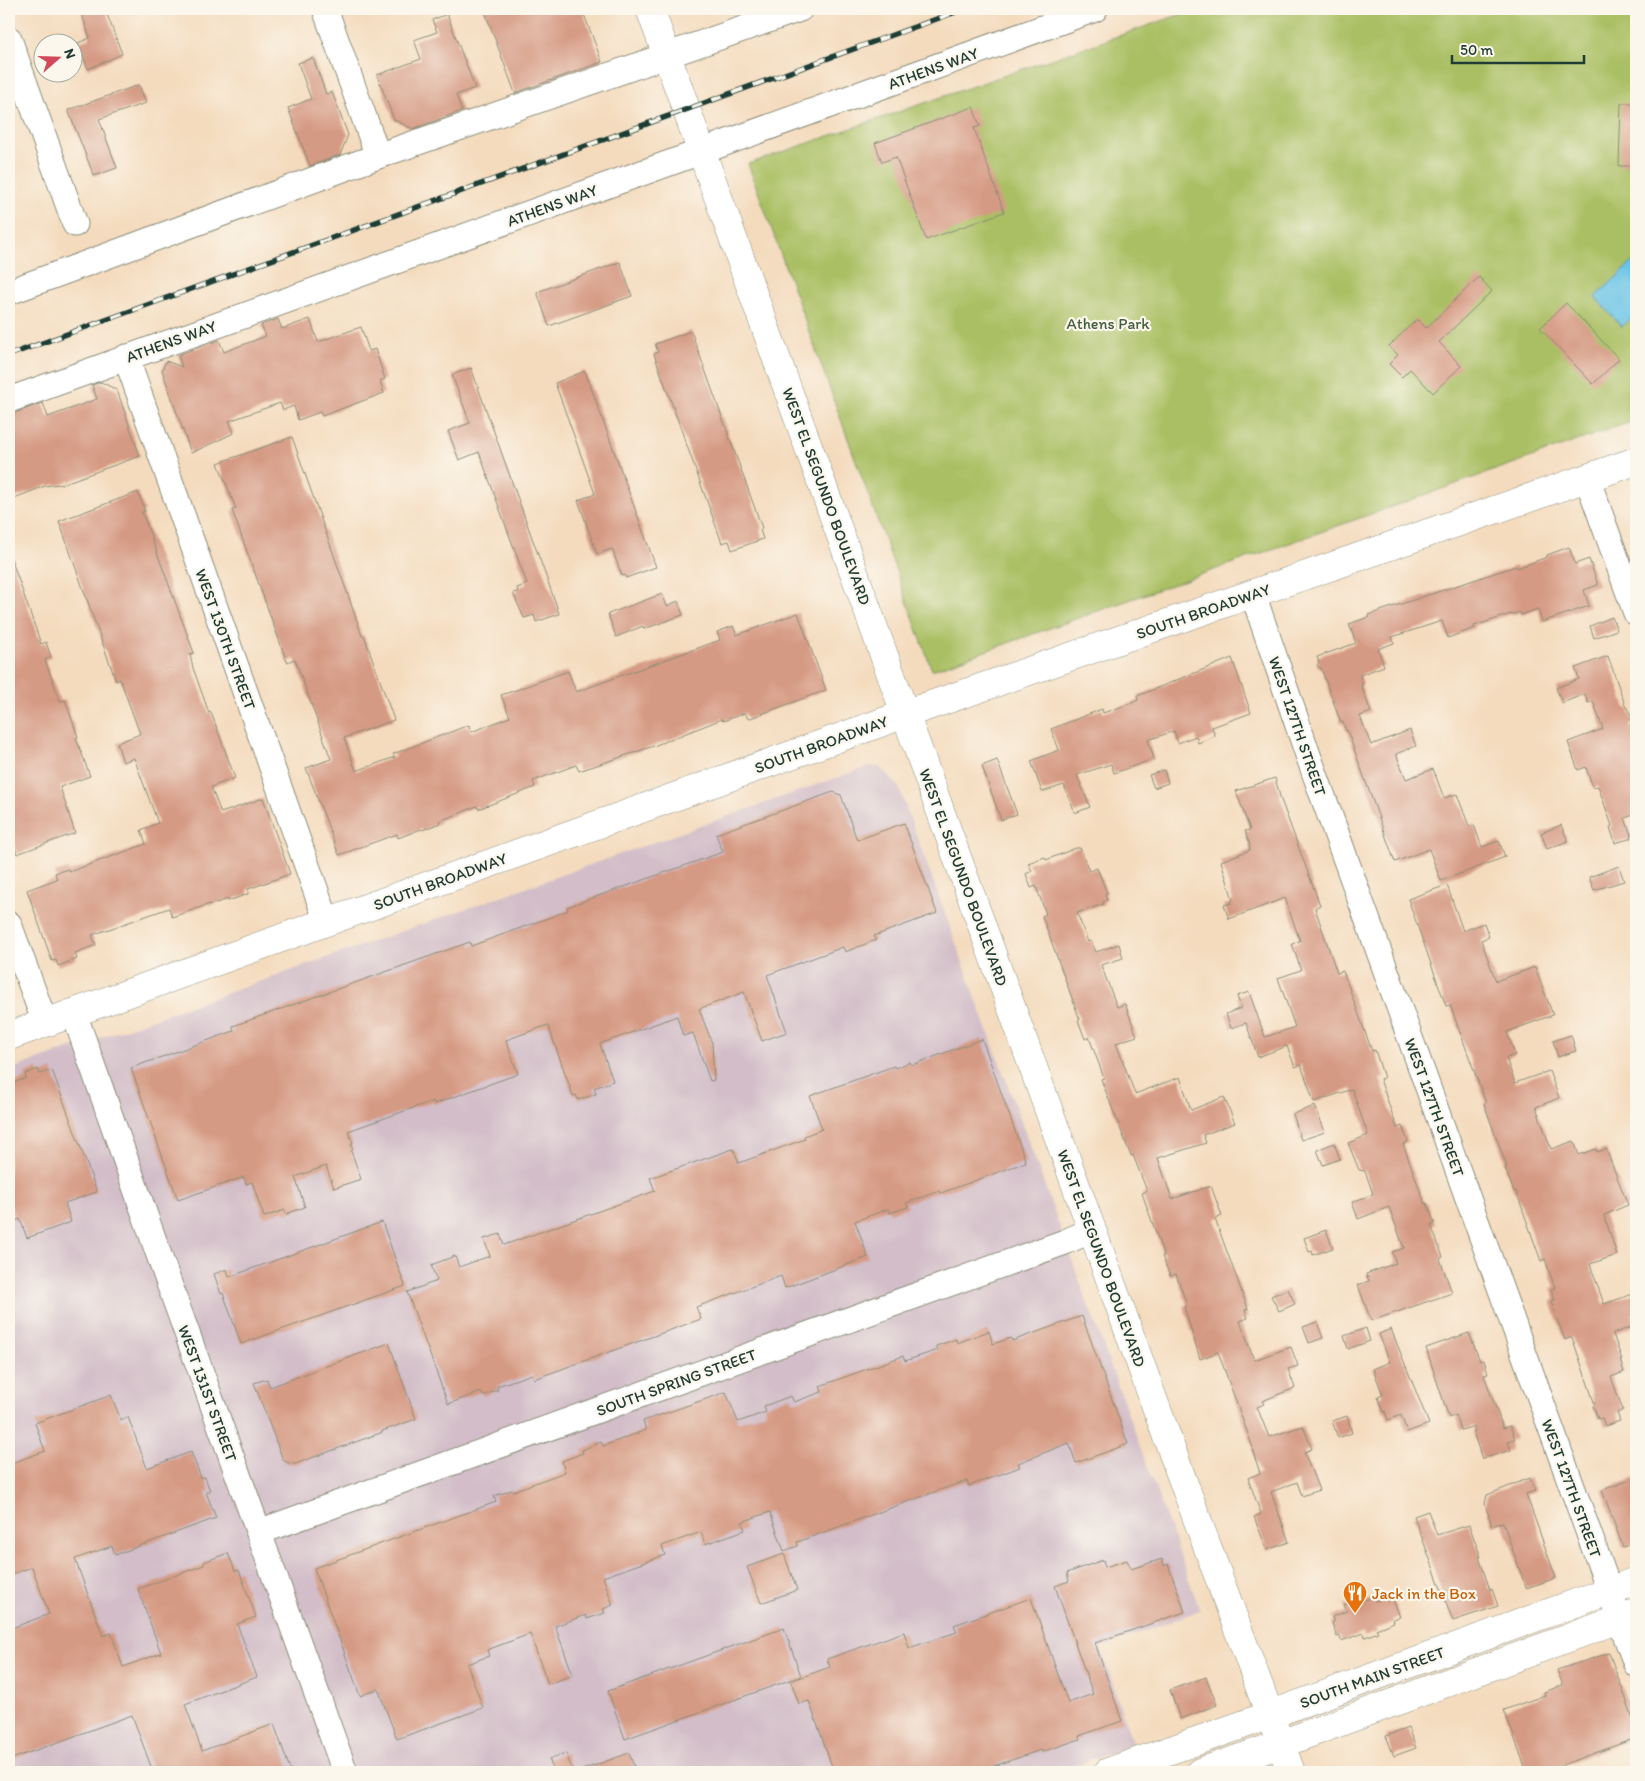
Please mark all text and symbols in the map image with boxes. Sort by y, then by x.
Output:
north arrow [32,32,82,82]
scale bar [1452,32,1585,64]
text: 50 m [1460,41,1493,59]
street label: ATHENS WAY [885,43,981,94]
text: N [60,46,79,61]
street label: ATHENS WAY [504,180,600,231]
park label: Athens Park [1066,314,1150,333]
street label: ATHENS WAY [123,316,219,367]
street label: WEST EL SEGUNDO BOULEVARD [778,385,875,608]
street label: WEST 130TH STREET [191,566,260,712]
street label: SOUTH BROADWAY [1134,580,1273,643]
street label: WEST 127TH STREET [1265,654,1330,798]
street label: SOUTH BROADWAY [752,712,890,777]
street label: WEST EL SEGUNDO BOULEVARD [915,766,1012,989]
street label: SOUTH BROADWAY [371,849,509,914]
street label: WEST 127TH STREET [1401,1035,1468,1179]
street label: WEST EL SEGUNDO BOULEVARD [1053,1147,1150,1370]
street label: WEST 131ST STREET [174,1322,241,1464]
street label: SOUTH SPRING STREET [594,1345,759,1420]
street label: WEST 127TH STREET [1538,1416,1605,1560]
restaurant icon: Jack in the Box [1342,1580,1368,1614]
place label: Jack in the Box [1372,1584,1476,1603]
street label: SOUTH MAIN STREET [1297,1642,1447,1713]

